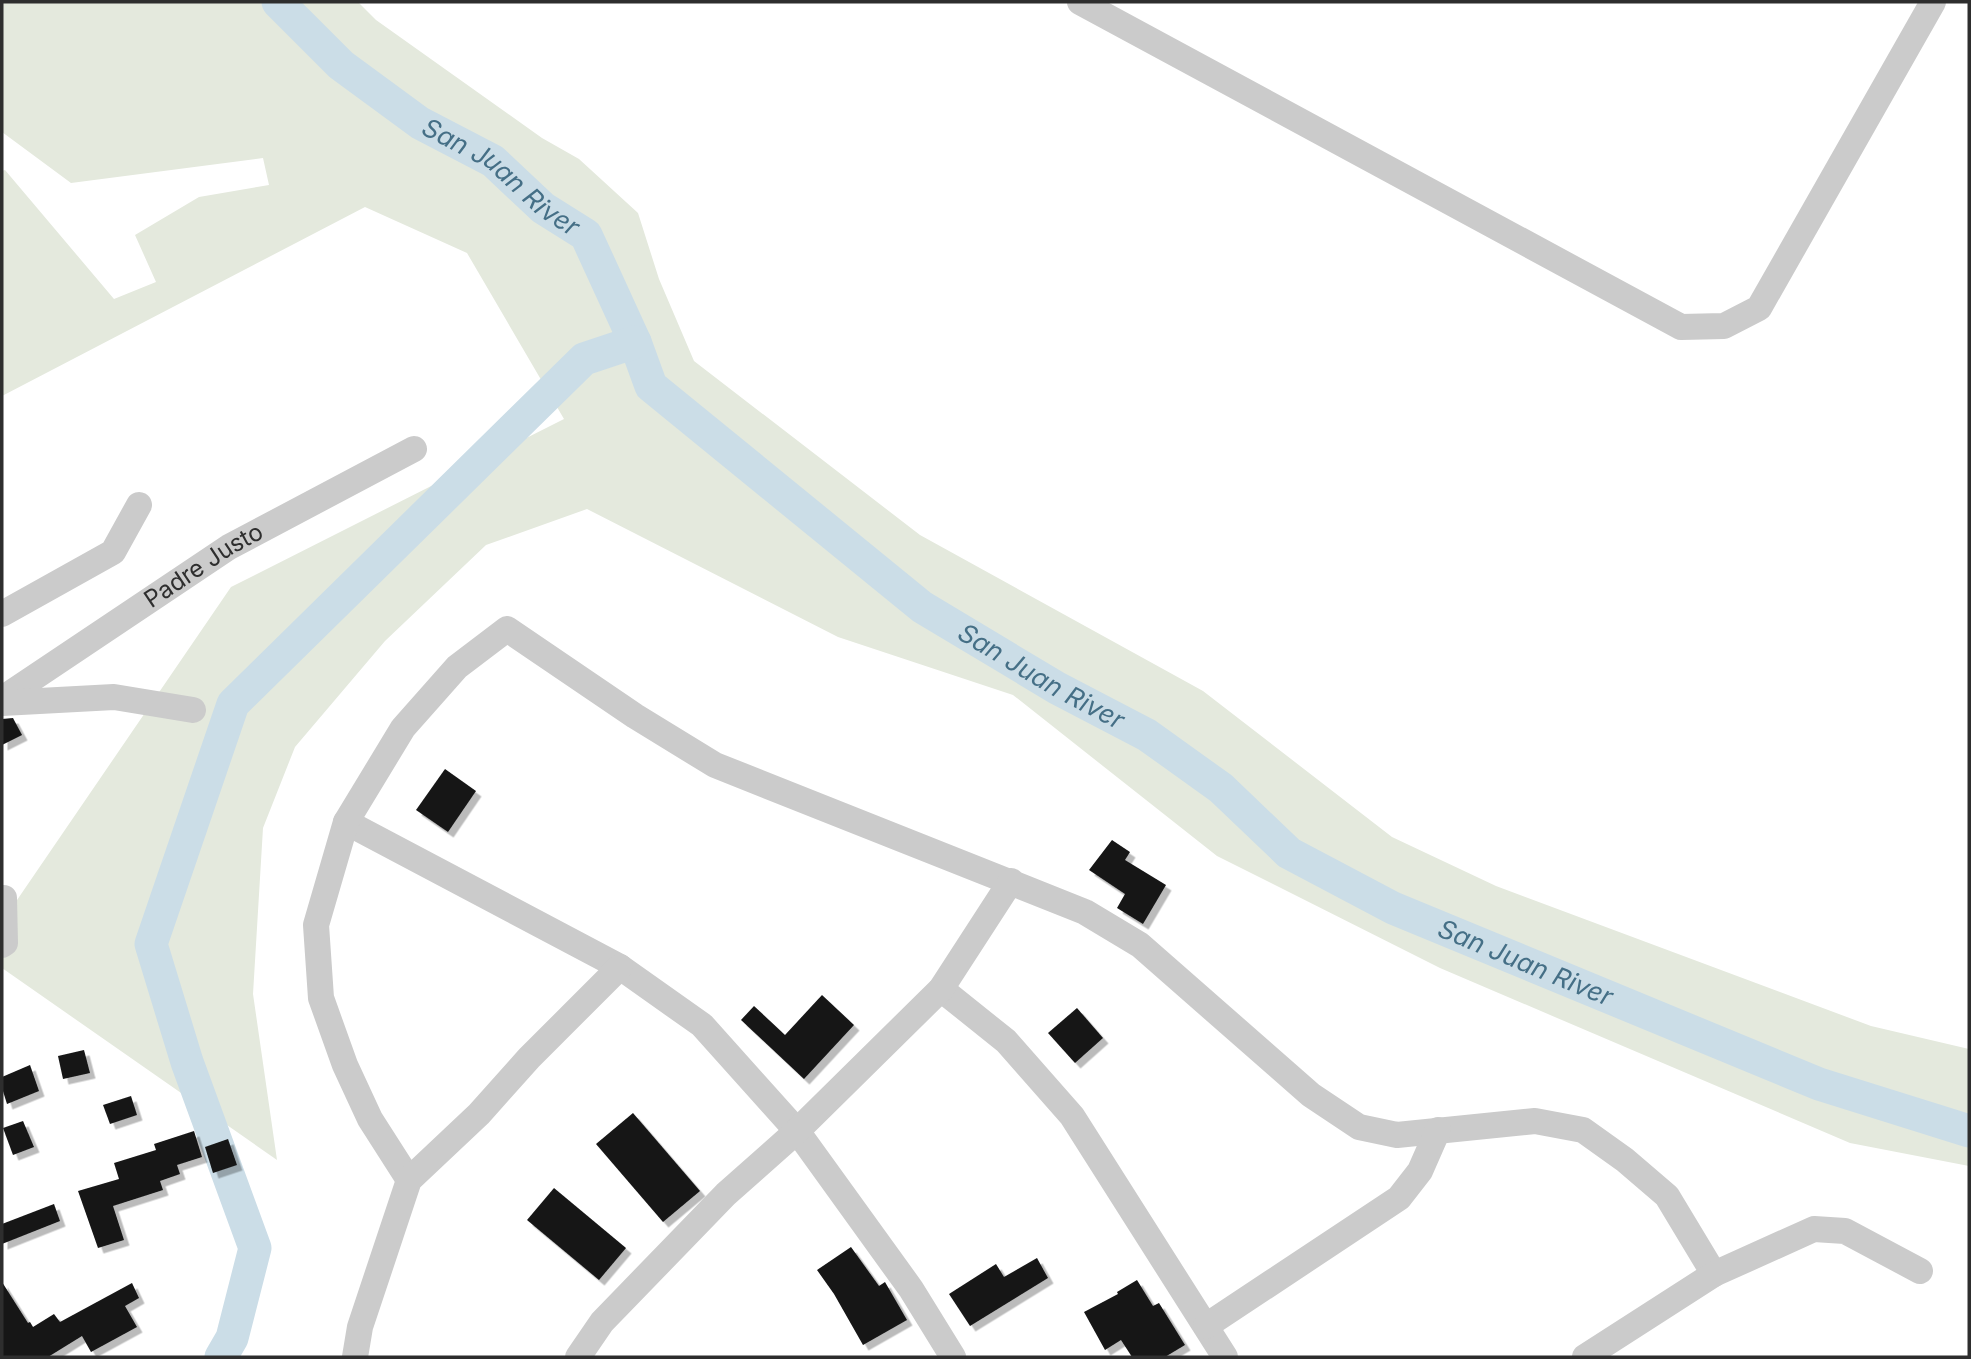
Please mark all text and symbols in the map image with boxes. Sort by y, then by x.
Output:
water label: San Juan River [417,111,586,243]
street label: Padre Justo [138,517,268,614]
water label: San Juan River [953,616,1131,736]
water label: San Juan River [1434,912,1619,1013]

